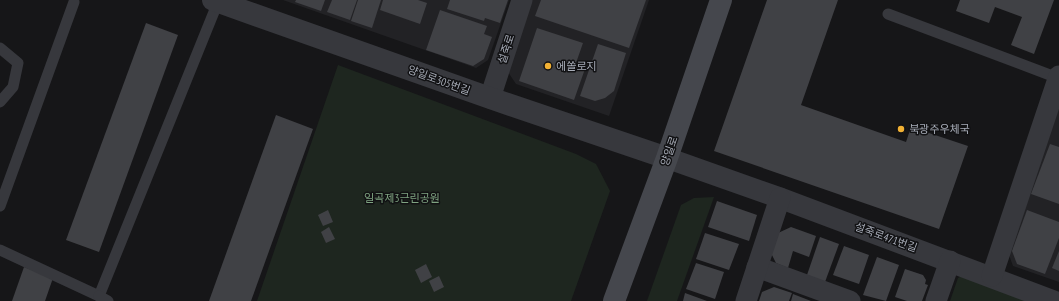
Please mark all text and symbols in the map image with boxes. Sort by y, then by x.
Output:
street label: 설죽로 [495,32,517,66]
place label: 에쏠로지 [556,59,596,73]
marker: 에쏠로지 [543,61,553,71]
street label: 양일로305번길 [406,62,472,98]
place label: 북광주우체국 [909,122,970,136]
marker: 북광주우체국 [896,124,906,134]
street label: 양일로 [657,134,681,168]
park label: 일곡제3근린공원 [364,191,440,205]
street label: 설죽로471번길 [853,219,919,255]

